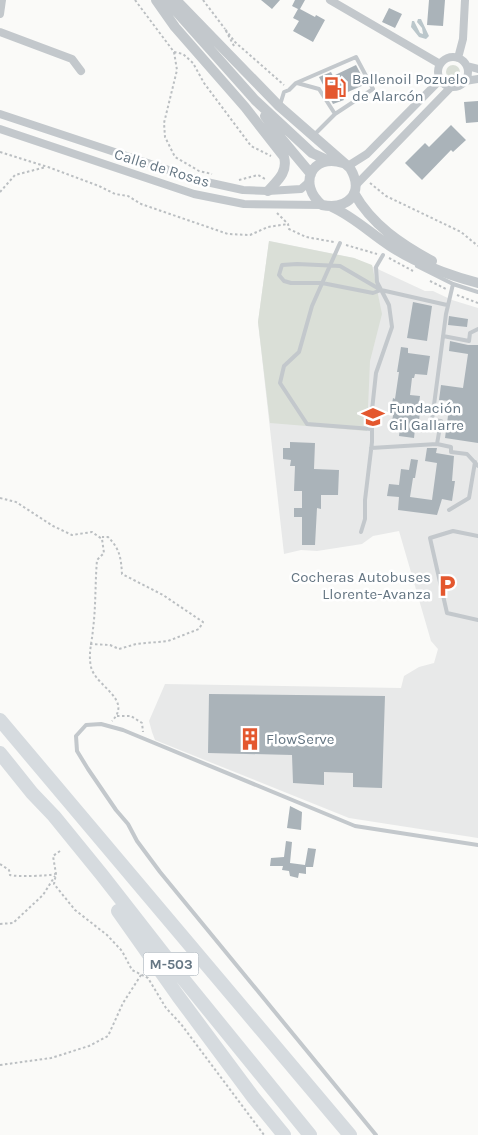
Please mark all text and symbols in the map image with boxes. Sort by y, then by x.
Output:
place label: Ballenoil Pozuelo de Alarcón [352,70,468,105]
fuel station icon: Ballenoil Pozuelo de Alarcón [322,75,348,101]
street label: Calle de Rosas [112,145,212,191]
place label: Fundación Gil Gallarre [389,399,464,434]
school or university icon: Fundación Gil Gallarre [360,404,386,430]
place label: Cocheras Autobuses Llorente-Avanza [291,568,431,603]
parking icon: Cocheras Autobuses Llorente-Avanza [434,573,460,599]
building icon: FlowServe [237,726,263,752]
place label: FlowServe [266,730,335,748]
road number: M-503 [144,952,198,976]

